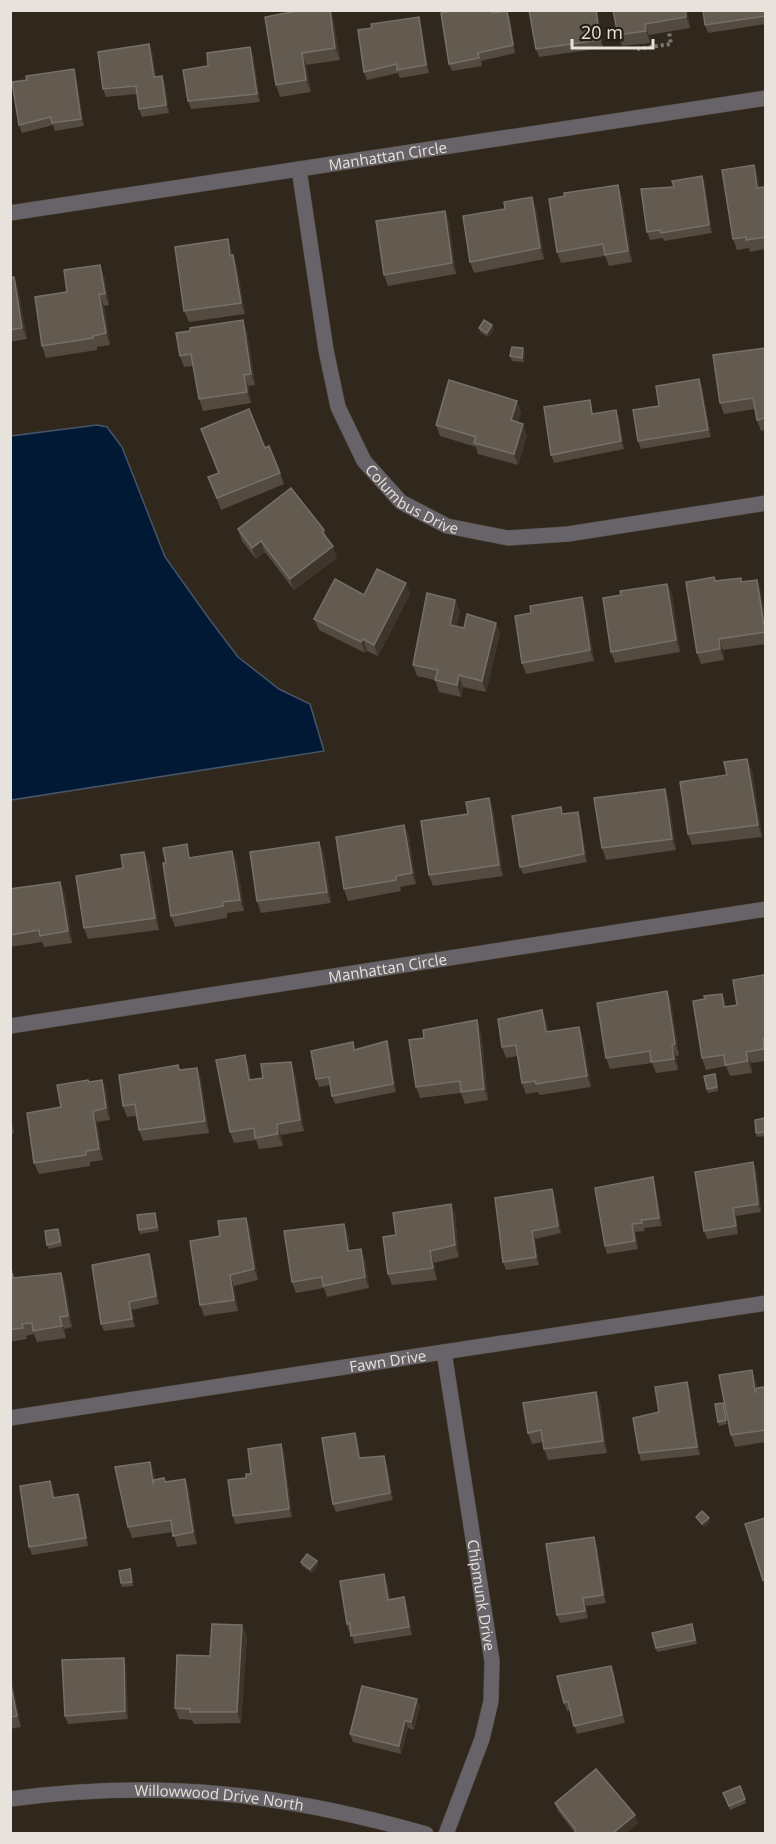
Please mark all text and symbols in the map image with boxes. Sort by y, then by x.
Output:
scale bar [572,12,653,50]
text: 20 m [581,20,623,44]
street label: Manhattan Circle [327,137,448,174]
street label: Columbus Drive [361,460,460,538]
street label: Manhattan Circle [327,949,448,987]
street label: Fawn Drive [348,1345,428,1376]
street label: Chipmunk Drive [463,1538,500,1652]
street label: Willowwood Drive North [135,1780,306,1815]

